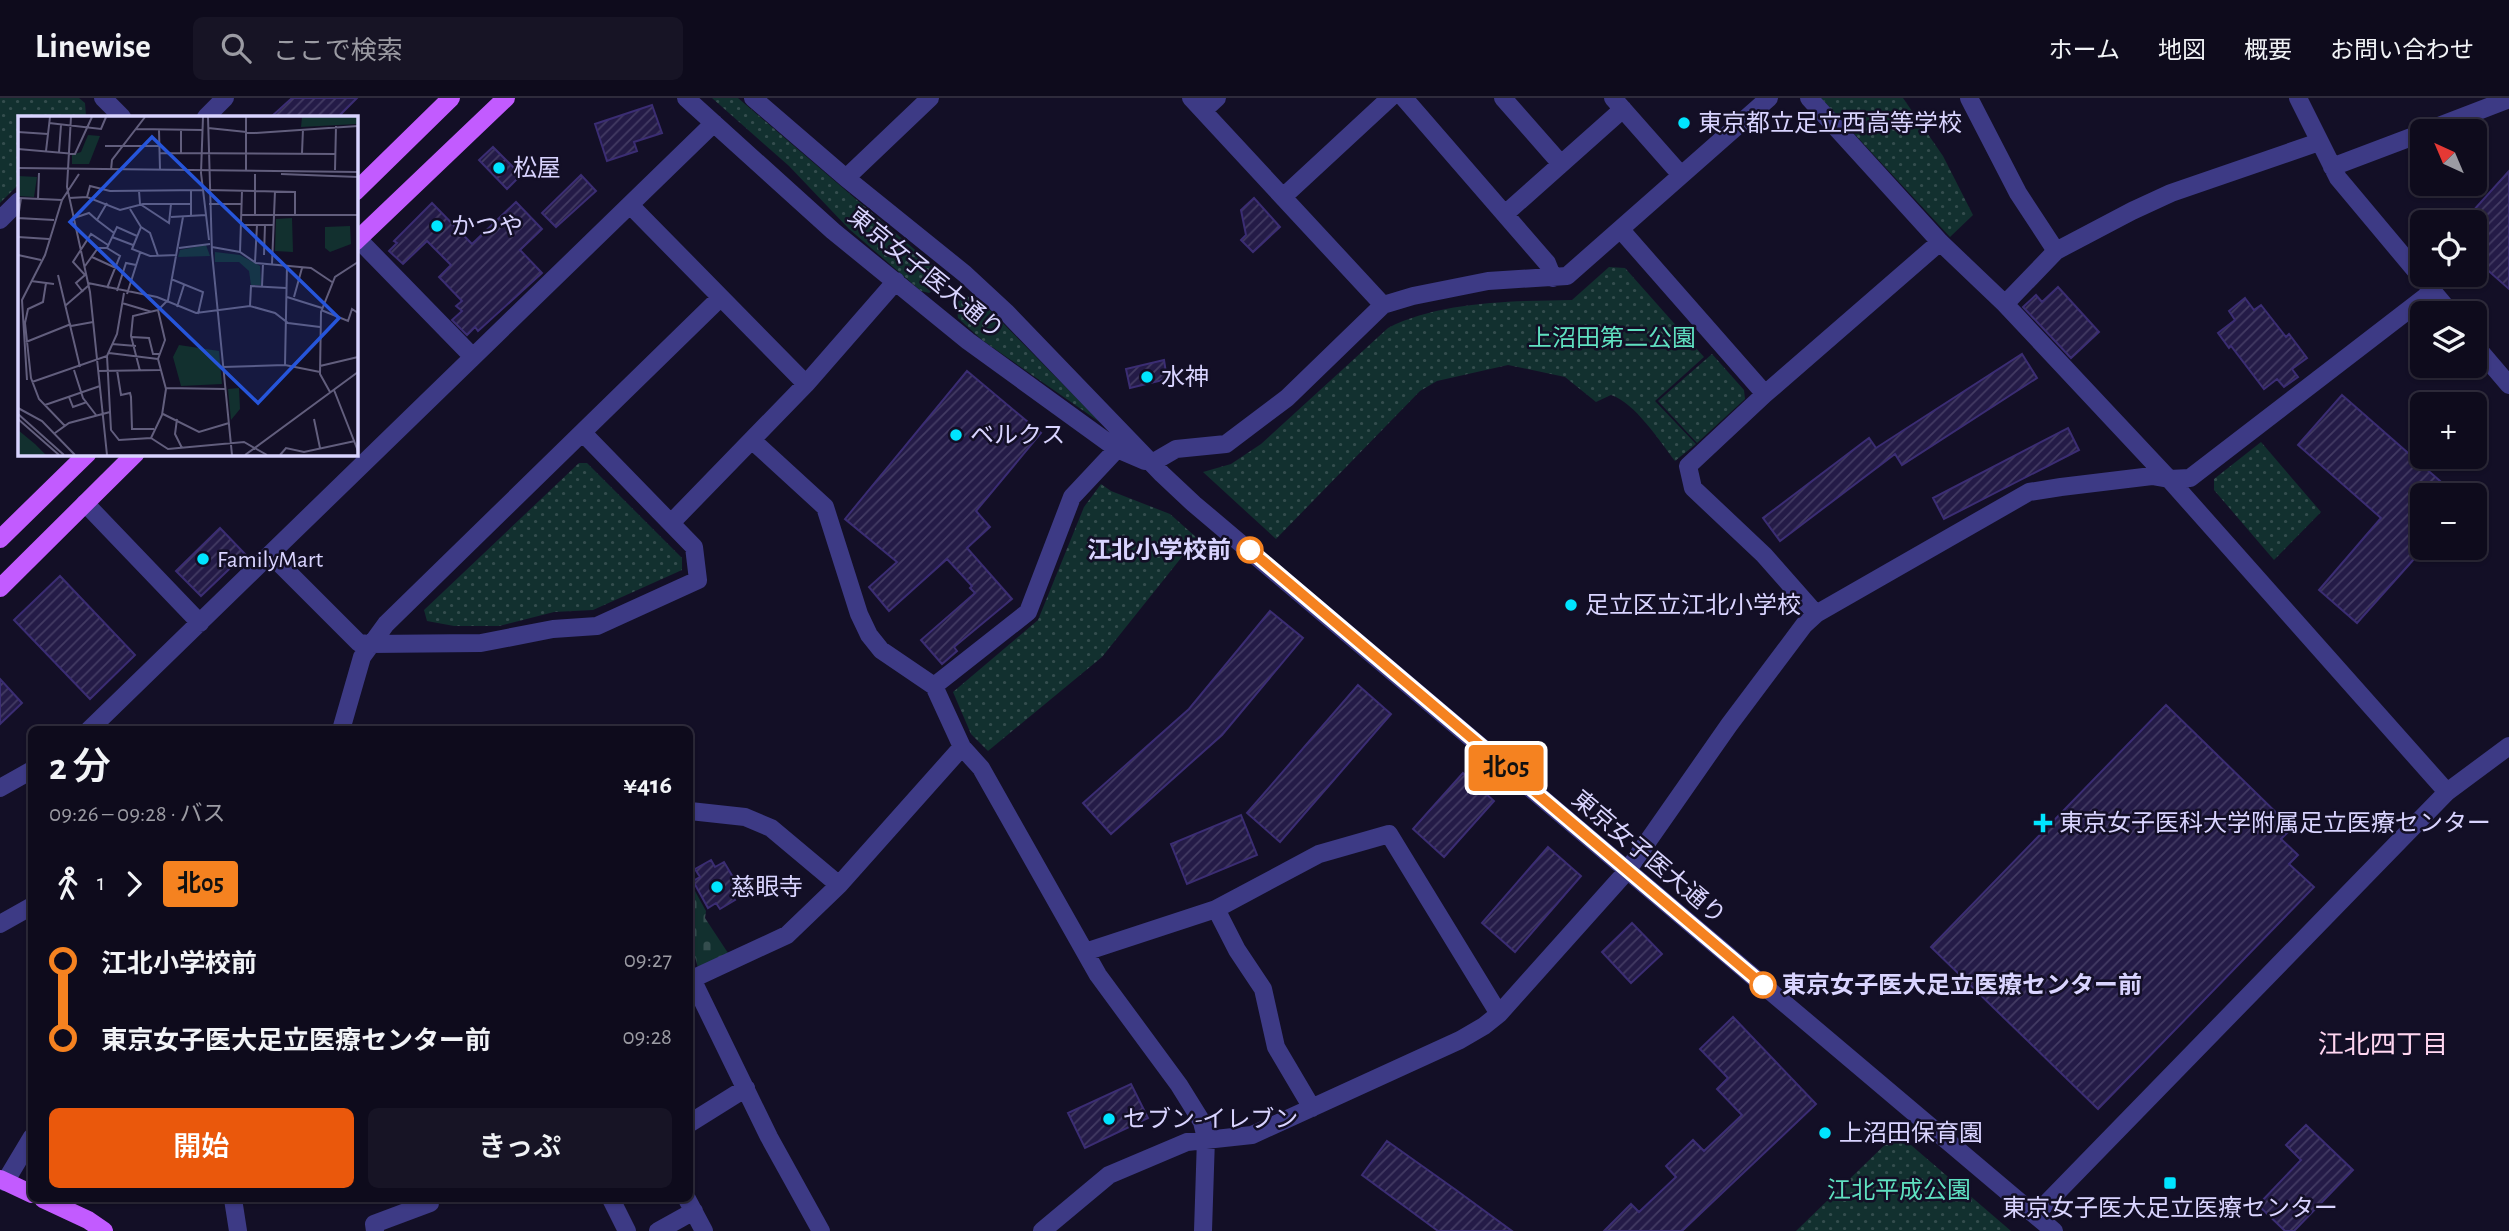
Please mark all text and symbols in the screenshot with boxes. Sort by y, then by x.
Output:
search box [193,17,683,80]
icon: search [217,29,255,67]
text: Linewise [35,31,151,64]
text: ここで検索 [273,38,403,64]
text: ホーム [2049,39,2120,63]
text: 地図 [2158,39,2206,63]
text: 概要 [2244,39,2292,63]
text: お問い合わせ [2330,39,2474,63]
place label: 東京都立足立西高等学校 [1698,110,1962,136]
marker: 東京都立足立西高等学校 [1676,115,1692,131]
inset map [18,116,357,455]
north arrow [2410,119,2487,196]
map controls [2410,119,2487,560]
place label: 松屋 [513,155,561,181]
marker: 松屋 [491,160,507,176]
street label: 東京女子医大通り [843,202,1009,344]
button: locate [2410,210,2487,287]
place label: かつや [451,214,523,239]
marker: かつや [429,218,445,234]
button: layers [2410,301,2487,378]
park label: 上沼田第二公園 [1528,325,1696,351]
place label: 水神 [1161,364,1209,390]
marker: 水神 [1139,369,1155,385]
button: + [2410,392,2487,469]
place label: ベルクス [970,423,1065,448]
marker: ベルクス [948,427,964,443]
button: − [2410,483,2487,560]
place label: 江北小学校前 [1087,537,1231,563]
marker: 江北小学校前 [1237,537,1263,563]
place label: FamilyMart [217,548,324,572]
marker: FamilyMart [195,551,211,567]
place label: 足立区立江北小学校 [1585,592,1801,618]
marker: 足立区立江北小学校 [1563,597,1579,613]
line badge: 北05 [1466,745,1546,791]
text: 2 分 [49,749,111,787]
text: 北05 [1483,756,1529,780]
text: ¥416 [623,772,672,798]
street label: 東京女子医大通り [1567,785,1731,929]
text: 09:26 – 09:28 · バス [49,803,225,826]
place label: 東京女子医科大学附属足立医療センター [2059,810,2491,836]
marker: 東京女子医科大学附属足立医療センター [2033,813,2053,833]
icon: walk [49,865,87,903]
icon: forward [115,865,153,903]
text: 1 [97,872,105,895]
text: 北05 [177,872,224,896]
place label: 慈眼寺 [731,874,803,900]
marker: 慈眼寺 [709,879,725,895]
text: 09:27 [624,949,672,972]
text: 江北小学校前 [101,951,257,977]
marker: 東京女子医大足立医療センター前 [1750,972,1776,998]
place label: 東京女子医大足立医療センター前 [1782,972,2142,998]
text: 09:28 [622,1026,672,1049]
text: 東京女子医大足立医療センター前 [101,1028,491,1054]
district label: 江北四丁目 [2318,1031,2448,1058]
place label: セブン-イレブン [1123,1106,1298,1132]
button: 開始 [49,1108,354,1188]
button: きっぷ [368,1108,672,1188]
marker: セブン-イレブン [1101,1111,1117,1127]
place label: 上沼田保育園 [1839,1120,1983,1146]
marker: 上沼田保育園 [1817,1125,1833,1141]
marker: 東京女子医大足立医療センター [2162,1175,2178,1191]
park label: 江北平成公園 [1827,1177,1971,1203]
place label: 東京女子医大足立医療センター [2002,1195,2338,1221]

